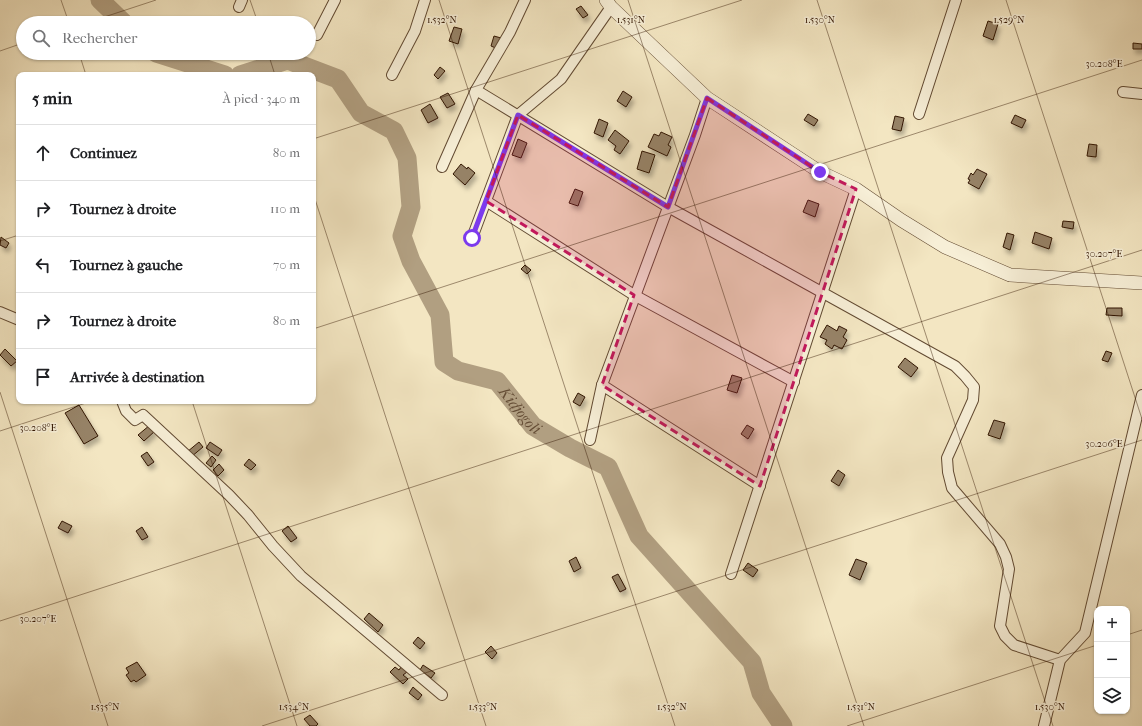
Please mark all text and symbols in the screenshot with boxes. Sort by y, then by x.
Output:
text: 1.532°N [427,14,457,26]
text: 1.531°N [617,14,646,26]
text: 1.530°N [805,14,836,26]
text: 1.529°N [993,14,1025,26]
search box [16,16,316,60]
icon: search [30,27,52,49]
text: Rechercher [62,29,137,47]
text: 30.208°E [1086,58,1122,70]
text: 5 min [32,88,72,108]
text: À pied · 340 m [223,91,300,106]
icon: ahead [32,142,54,164]
text: Continuez [70,144,137,162]
text: 80 m [273,145,300,160]
route end [811,163,829,181]
icon: right [32,198,54,220]
text: Tournez à droite [70,200,176,218]
text: 110 m [270,201,300,216]
route start [463,229,481,247]
text: 30.207°E [1086,248,1122,260]
icon: left [32,254,54,276]
text: Tournez à gauche [70,256,183,274]
text: 70 m [273,257,300,272]
icon: right [32,310,54,332]
text: Tournez à droite [70,312,176,330]
text: 80 m [273,313,300,328]
icon: arrive [32,366,54,388]
text: Arrivée à destination [70,368,205,386]
water label: Kidjogoli [495,381,546,439]
text: 30.208°E [20,422,56,434]
text: 30.206°E [1085,438,1123,450]
map controls [1094,606,1130,714]
button: + [1094,606,1130,642]
text: 30.207°E [20,613,56,625]
button: − [1094,642,1130,678]
button: layers [1094,678,1130,714]
text: 1.535°N [90,701,120,713]
text: 1.534°N [279,701,310,713]
text: 1.533°N [469,701,498,713]
text: 1.532°N [657,701,687,713]
text: 1.531°N [847,701,876,713]
text: 1.530°N [1035,701,1066,713]

